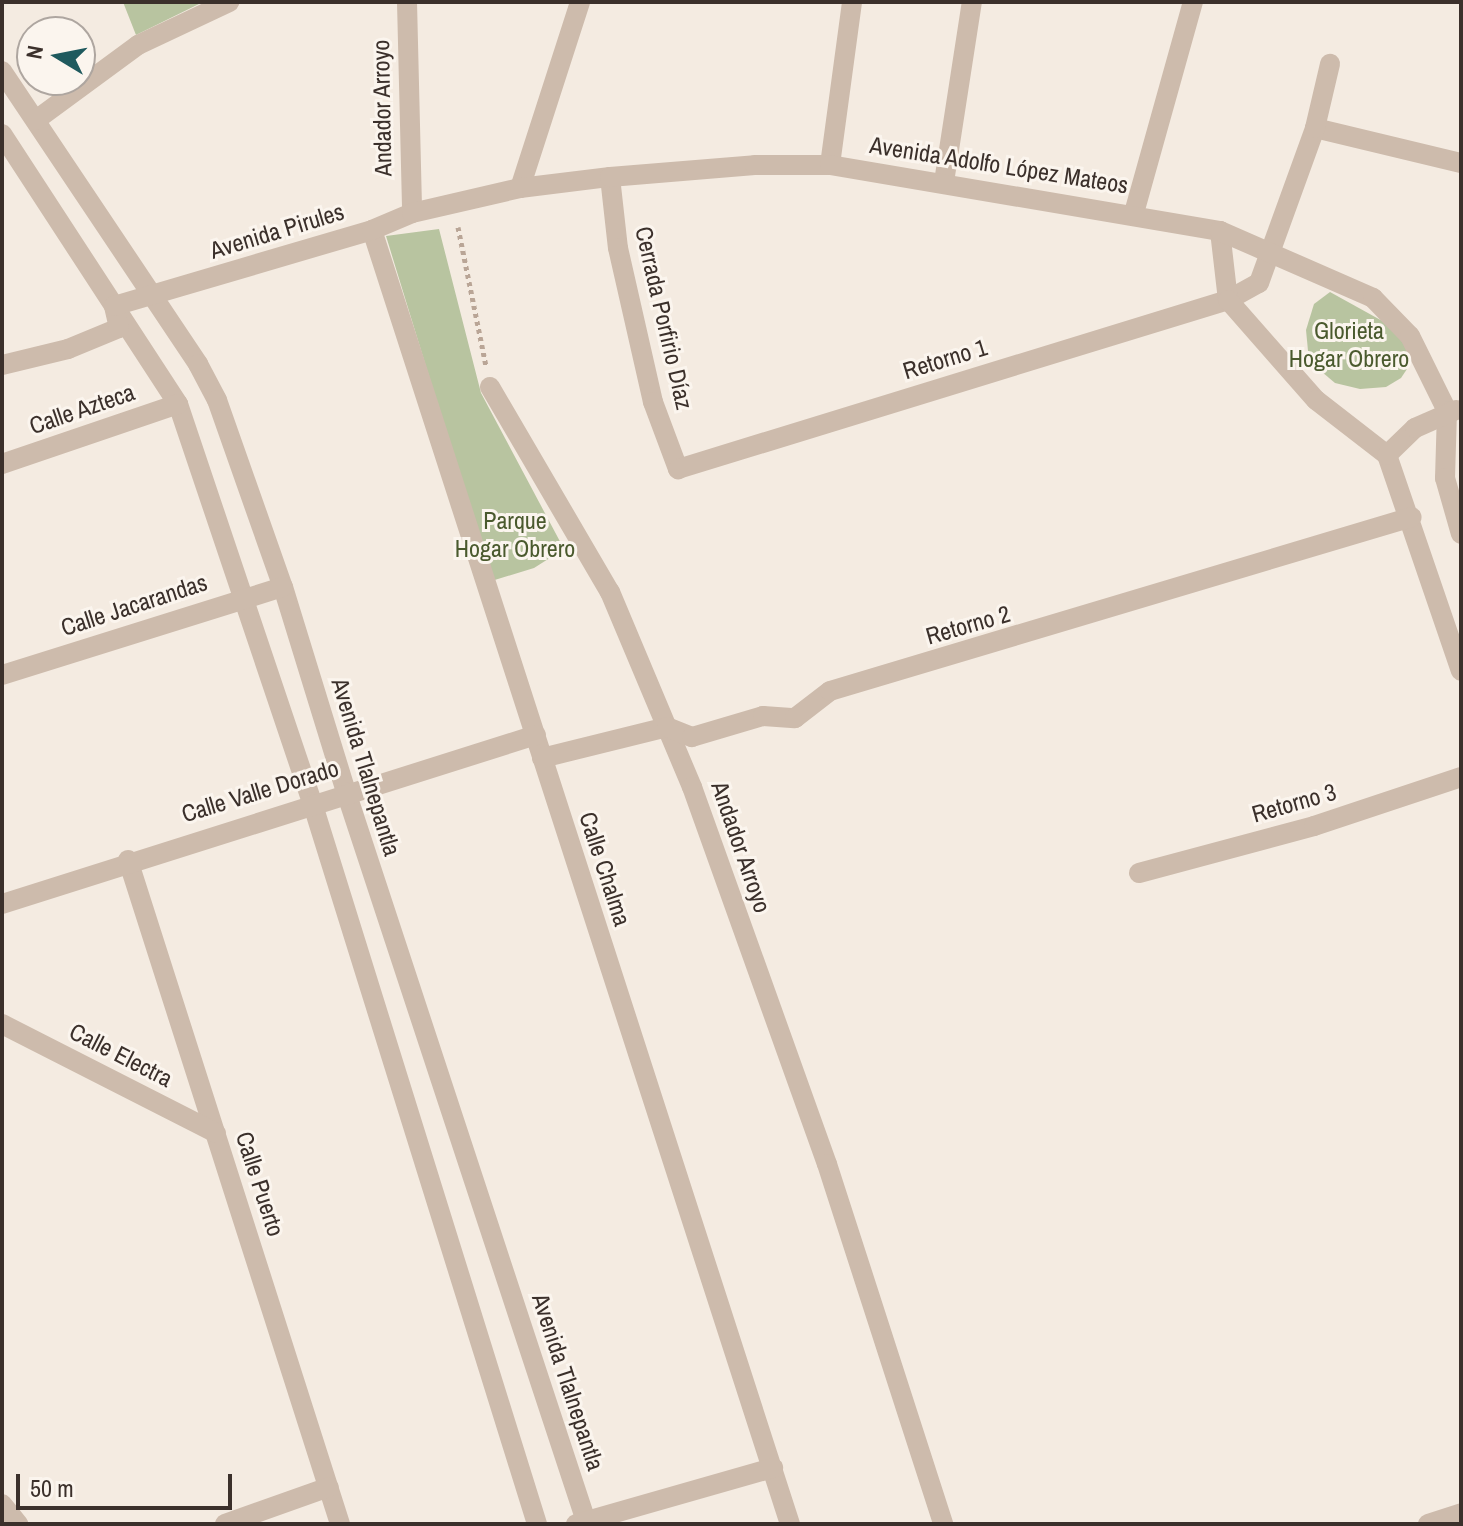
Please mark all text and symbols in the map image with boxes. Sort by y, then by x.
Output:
north arrow [16,16,96,96]
street label: Andador Arroyo [366,39,398,177]
text: N [18,43,50,61]
street label: Avenida Adolfo López Mateos [867,130,1131,200]
street label: Avenida Pirules [207,197,347,265]
street label: Cerrada Porfirio Díaz [629,224,699,412]
park label: Glorieta Hogar Obrero [1289,317,1409,373]
street label: Retorno 1 [899,333,991,385]
street label: Calle Azteca [25,377,139,441]
park label: Parque Hogar Obrero [455,507,575,563]
street label: Calle Jacarandas [57,568,211,642]
street label: Retorno 2 [922,599,1014,651]
street label: Avenida Tlalnepantla [325,675,407,859]
street label: Calle Valle Dorado [178,753,342,829]
street label: Andador Arroyo [705,777,777,917]
street label: Retorno 3 [1248,777,1340,829]
street label: Calle Chalma [573,808,637,930]
street label: Calle Electra [65,1017,177,1093]
street label: Calle Puerto [230,1128,290,1240]
street label: Avenida Tlalnepantla [526,1290,610,1474]
scale bar [20,1458,236,1508]
text: 50 m [30,1472,74,1504]

